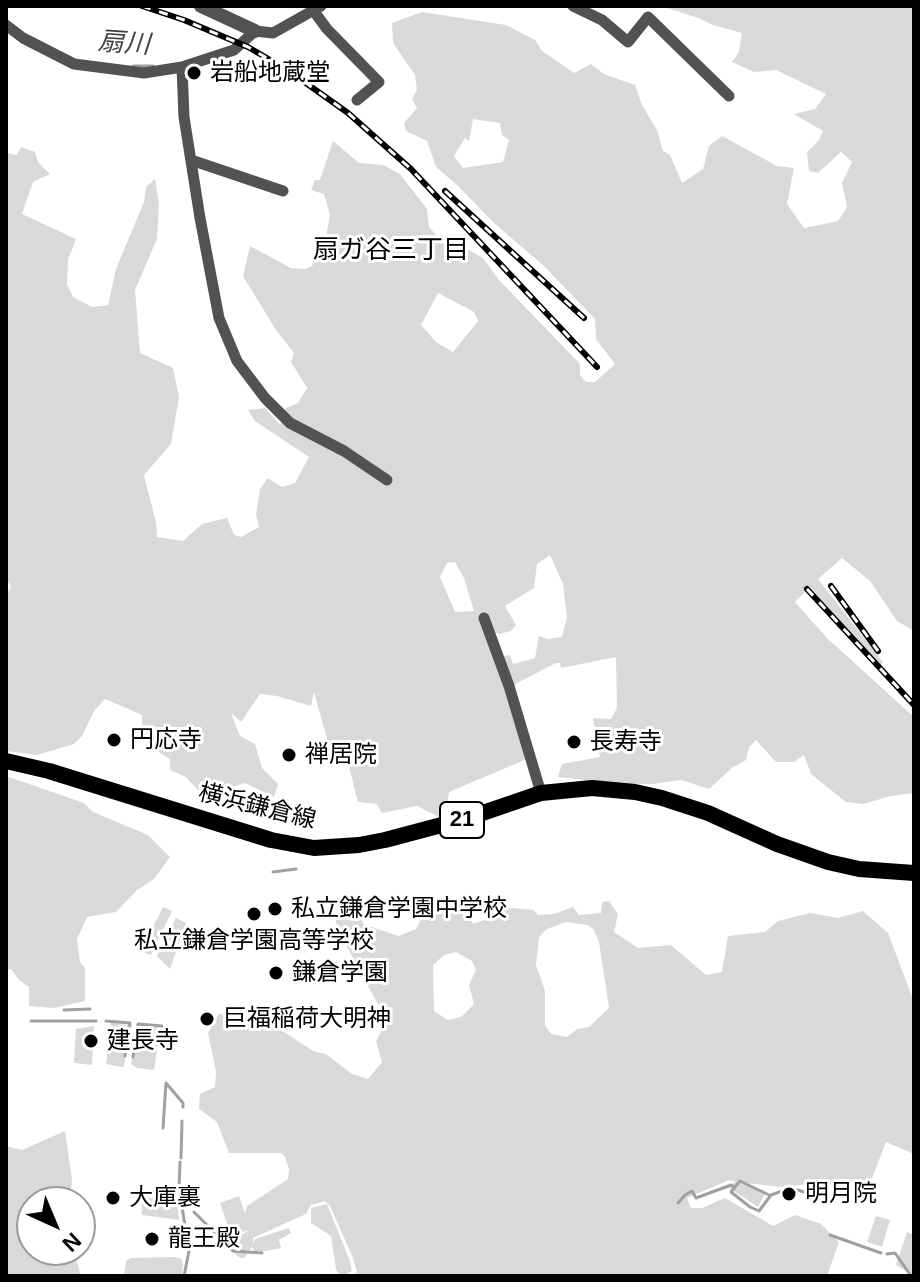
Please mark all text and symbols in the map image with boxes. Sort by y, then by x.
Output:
water label: 扇川 [97,27,151,61]
place label: 岩船地蔵堂 [210,59,330,87]
marker: 岩船地蔵堂 [185,64,203,82]
district label: 扇ガ谷三丁目 [313,235,469,267]
place label: 円応寺 [130,726,202,754]
place label: 長寿寺 [590,728,662,756]
marker: 円応寺 [105,731,123,749]
marker: 長寿寺 [565,733,583,751]
place label: 禅居院 [305,741,377,769]
marker: 禅居院 [280,746,298,764]
street label: 横浜鎌倉線 [195,779,319,835]
road number: 21 [440,802,484,838]
place label: 私立鎌倉学園中学校 [291,895,507,923]
marker: 私立鎌倉学園中学校 [266,900,284,918]
marker: 私立鎌倉学園高等学校 [245,905,263,923]
place label: 私立鎌倉学園高等学校 [134,927,374,955]
place label: 鎌倉学園 [292,959,388,987]
marker: 鎌倉学園 [267,964,285,982]
place label: 巨福稲荷大明神 [223,1005,391,1033]
marker: 巨福稲荷大明神 [198,1010,216,1028]
place label: 建長寺 [107,1027,179,1055]
marker: 建長寺 [82,1032,100,1050]
place label: 明月院 [805,1180,877,1208]
place label: 大庫裏 [129,1184,201,1212]
marker: 明月院 [780,1185,798,1203]
north arrow [16,1186,96,1266]
marker: 大庫裏 [104,1189,122,1207]
place label: 龍王殿 [168,1225,240,1253]
text: N [57,1228,86,1257]
marker: 龍王殿 [143,1230,161,1248]

